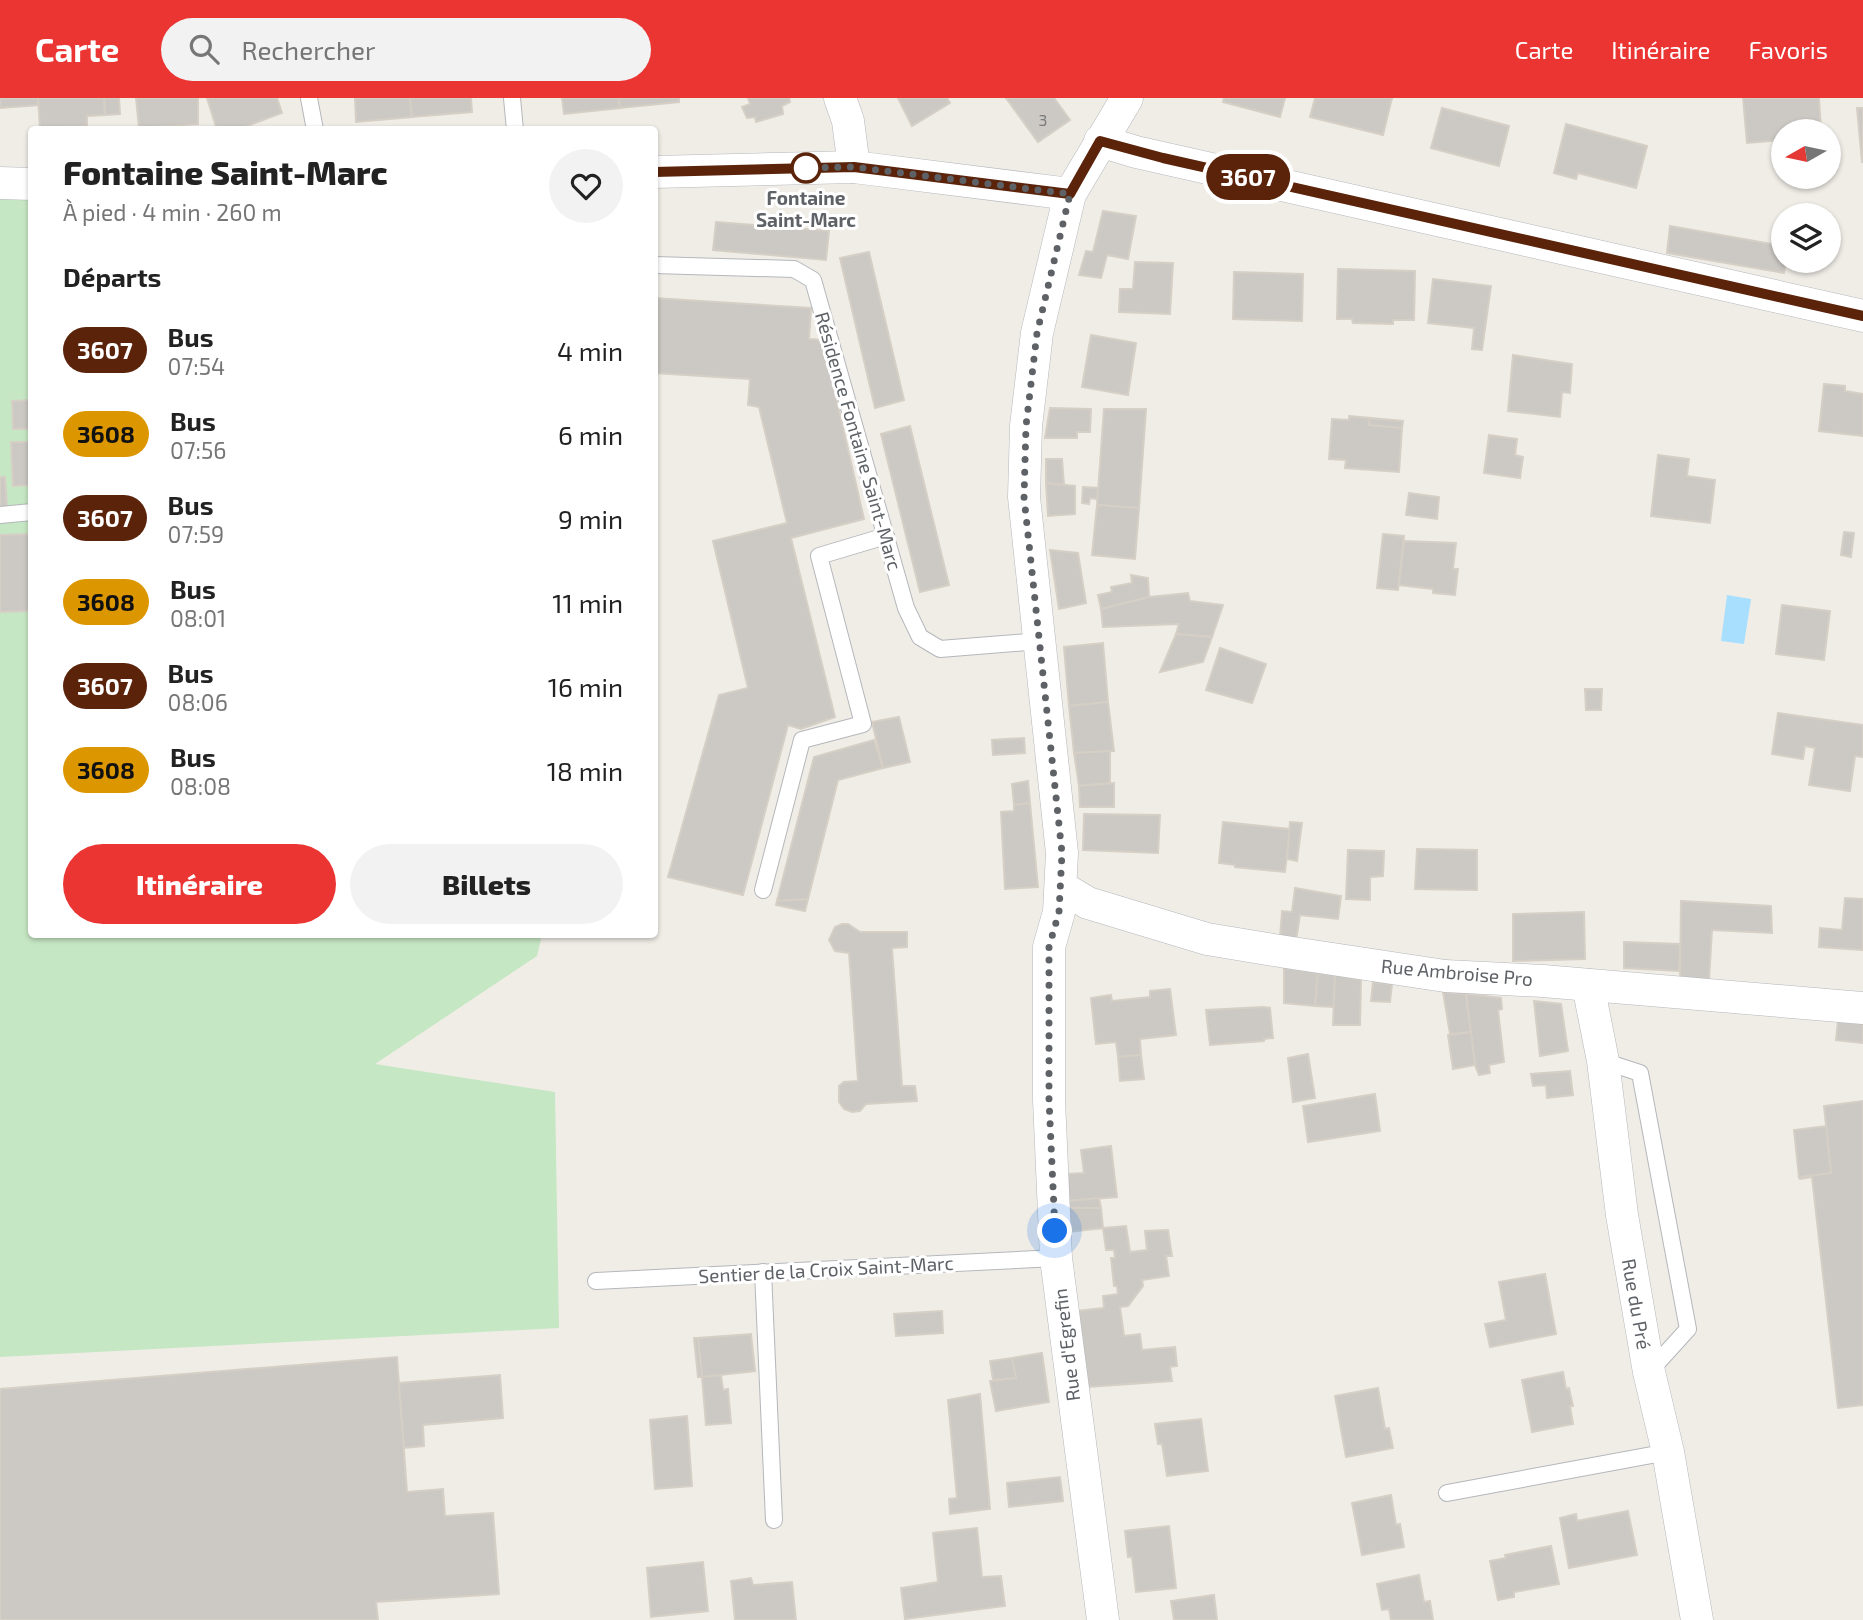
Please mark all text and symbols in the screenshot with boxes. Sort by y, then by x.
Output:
search box [161,18,651,81]
text: Carte [35,29,119,69]
icon: search [185,30,223,68]
text: Rechercher [241,34,375,65]
text: Carte [1515,35,1573,64]
text: Itinéraire [1611,35,1710,64]
text: Favoris [1748,35,1828,64]
house number: 3 [1039,110,1047,129]
north arrow [1771,119,1841,189]
map controls [1771,119,1841,273]
button: heart [549,149,623,223]
text: Fontaine Saint-Marc [63,152,388,192]
marker: Fontaine Saint-Marc [791,153,821,183]
line badge: 3607 [1199,154,1297,200]
text: 3607 [1220,162,1276,191]
place label: Fontaine Saint-Marc [756,186,856,231]
text: À pied · 4 min · 260 m [63,198,282,226]
button: layers [1771,203,1841,273]
text: Départs [63,261,161,292]
street label: Résidence Fontaine Saint-Marc [811,309,907,573]
text: Bus [168,321,213,352]
text: 3607 [77,335,133,364]
text: 4 min [557,335,623,366]
text: 07:54 [168,352,225,380]
text: Bus [170,405,216,436]
text: 3608 [77,419,135,448]
text: 6 min [558,419,623,450]
text: 07:56 [170,436,226,464]
text: Bus [168,489,213,520]
text: 3607 [77,503,133,532]
text: 9 min [558,503,623,534]
text: 07:59 [168,520,224,548]
text: Bus [170,573,216,604]
text: 3608 [77,587,135,616]
text: 11 min [552,587,623,618]
text: 08:01 [170,604,226,632]
text: Bus [168,657,213,688]
text: 3607 [77,671,133,700]
text: 16 min [548,671,623,702]
text: 08:06 [168,688,228,716]
text: Bus [170,741,216,772]
text: 3608 [77,755,135,784]
text: 18 min [547,755,623,786]
text: 08:08 [170,772,231,800]
button: Itinéraire [63,844,336,924]
button: Billets [350,844,623,924]
street label: Rue Ambroise Pro [1380,954,1534,990]
your location [1037,1213,1072,1248]
street label: Sentier de la Croix Saint-Marc [698,1251,954,1287]
street label: Rue du Pré [1618,1257,1656,1351]
street label: Rue d'Egrefin [1048,1287,1084,1403]

